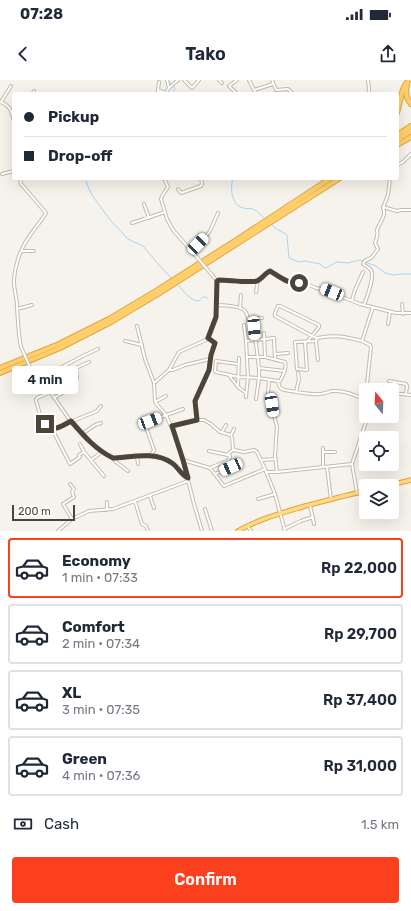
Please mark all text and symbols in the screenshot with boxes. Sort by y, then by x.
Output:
text: 07:28 [20,5,63,23]
icon: back [12,43,34,65]
text: Tako [185,43,226,65]
icon: share [377,43,399,65]
text: Pickup [48,108,99,126]
text: Drop-off [48,147,112,165]
car [185,231,211,257]
route start [290,274,308,292]
car [319,282,345,302]
car [247,316,261,340]
callout: 4 min [12,366,78,394]
text: 4 min [27,372,63,387]
north arrow [359,383,399,423]
map controls [359,383,399,519]
car [264,392,280,418]
car [137,411,163,431]
route end [36,415,54,433]
button: locate [359,431,399,471]
car [218,457,244,477]
button: layers [359,479,399,519]
scale bar [12,503,75,522]
text: 200 m [18,505,51,518]
icon: car [14,550,50,586]
text: Economy [62,552,131,570]
text: Rp 22,000 [321,559,397,577]
text: 1 min · 07:33 [62,570,138,585]
icon: car [14,616,50,652]
text: Comfort [62,618,125,636]
text: Rp 29,700 [324,625,397,643]
text: 2 min · 07:34 [62,636,140,651]
icon: car [14,682,50,718]
text: XL [62,684,81,702]
text: Rp 37,400 [323,691,397,709]
text: 3 min · 07:35 [62,702,140,717]
icon: car [14,748,50,784]
text: Green [62,750,107,768]
text: Rp 31,000 [324,757,397,775]
text: 4 min · 07:36 [62,768,140,783]
icon: cash [12,813,34,835]
text: Cash [44,815,79,833]
text: 1.5 km [361,817,399,832]
button: Confirm [12,857,399,903]

